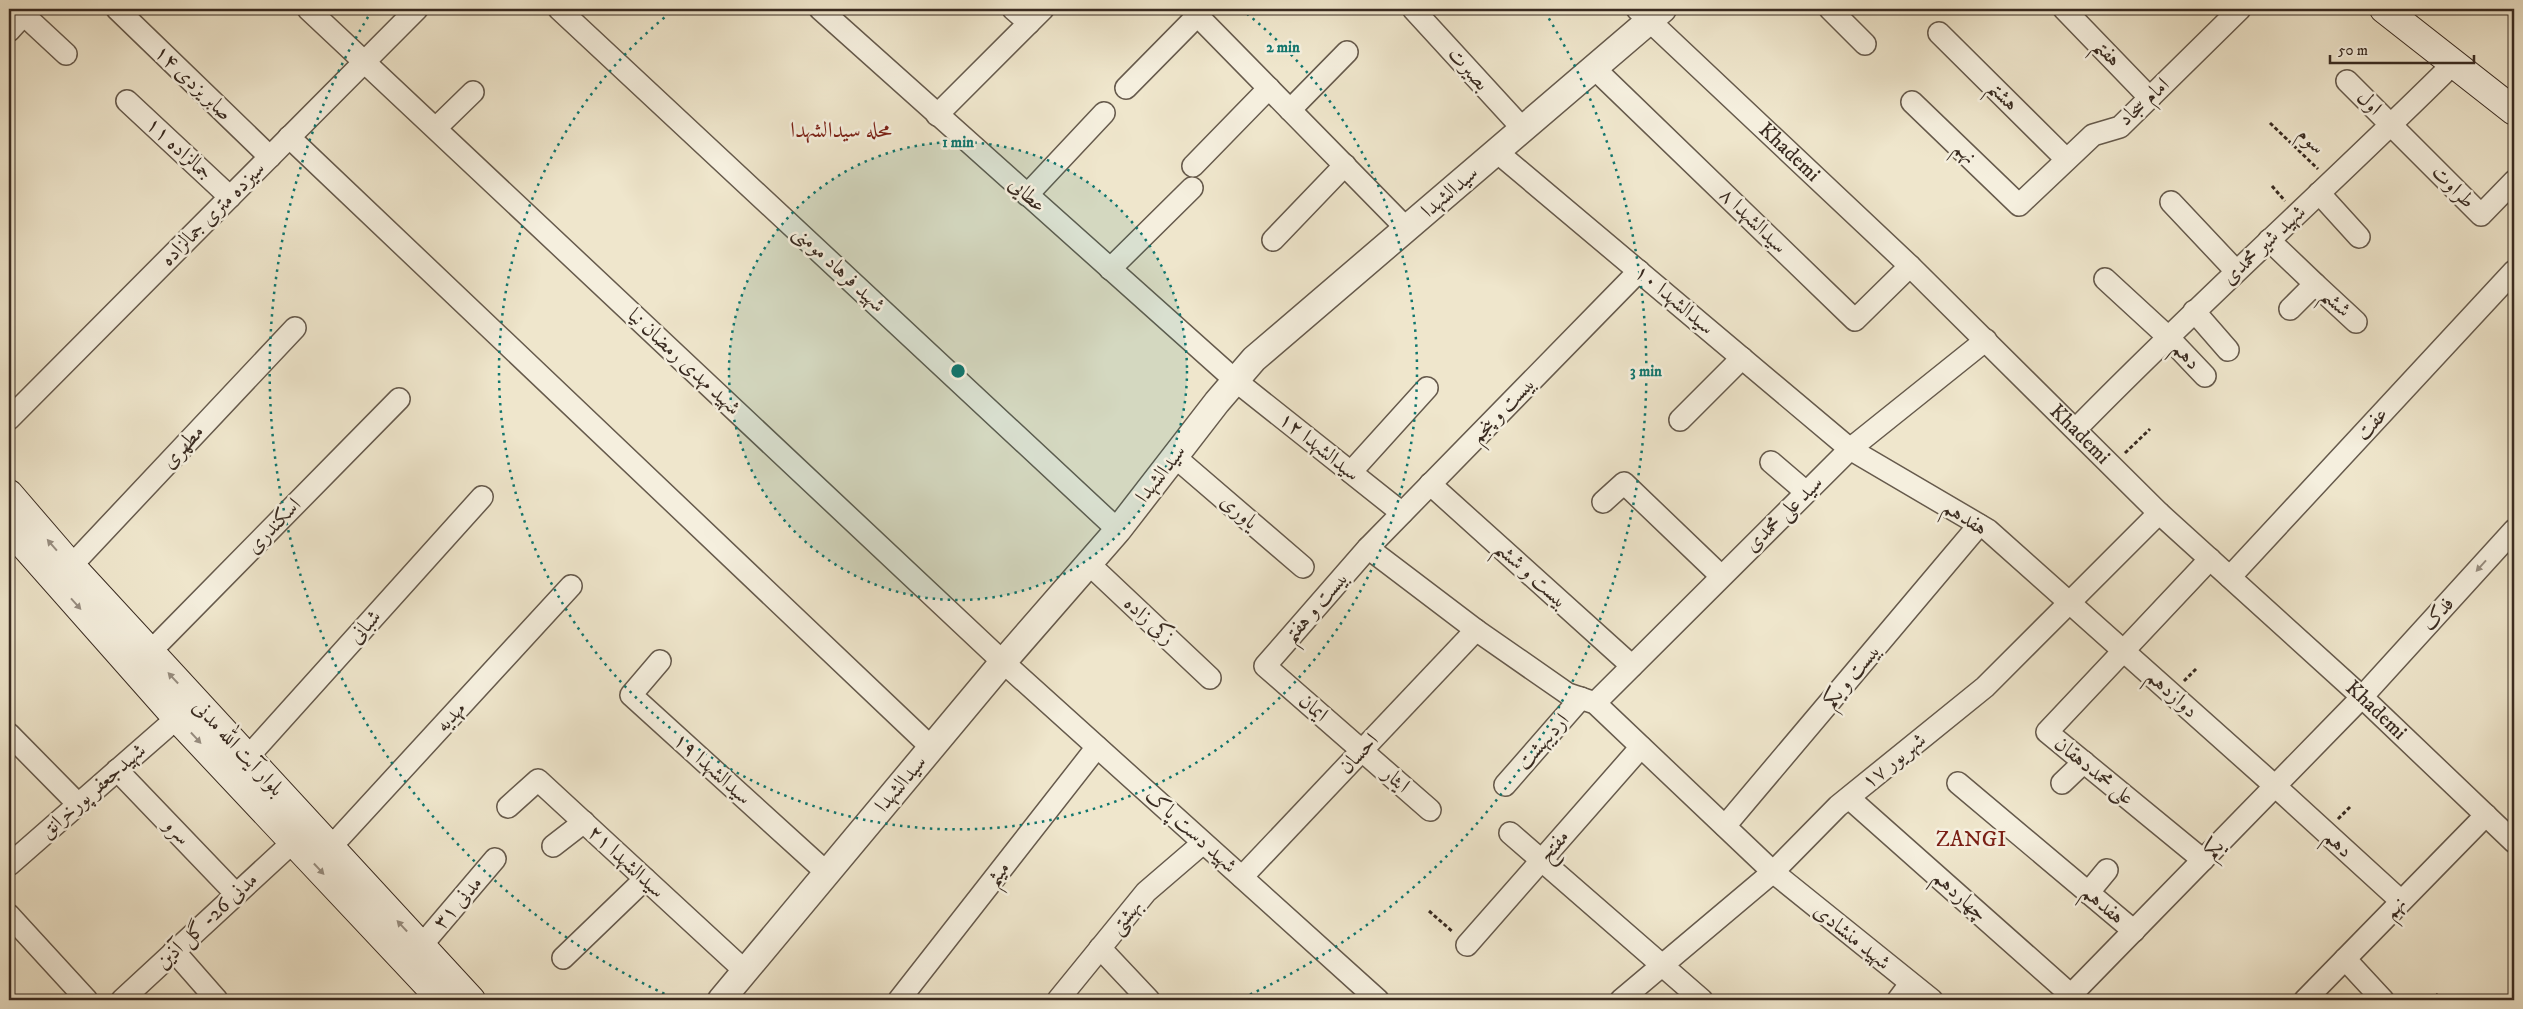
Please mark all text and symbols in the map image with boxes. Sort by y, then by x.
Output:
scale bar [2330,32,2474,64]
street label: هفتم [2082,33,2126,77]
text: 2 min [1266,38,1300,57]
street label: صابر یزدی ۱۴ [149,39,237,127]
text: 50 m [2338,41,2368,60]
street label: بصیرت [1442,42,1494,96]
street label: امام سجاد [2113,72,2178,135]
street label: هشتم [1977,75,2024,122]
street label: اول [2351,85,2387,121]
street label: جمالزاده ۱۱ [140,112,218,186]
district label: محله سیدالشهدا [790,117,892,144]
street label: Khademi [1753,117,1825,187]
street label: سوم [2289,122,2330,163]
text: 1 min [942,133,974,152]
street label: نهم [1944,136,1982,174]
street label: سیزده متری جمالزاده [155,156,271,272]
street label: سیدالشهدا [1416,160,1484,224]
street label: طراوت [2426,160,2480,214]
street label: عطایی [1003,171,1051,219]
street label: سیدالشهدا ۸ [1714,182,1792,260]
street label: شهید شیر محمدی [2217,199,2311,291]
street label: شهید فرهاد مومنی [787,220,891,319]
street label: سیدالشهدا ۱۰ [1629,259,1719,341]
street label: ششم [2311,283,2356,328]
street label: شهید مهدی رمضان نیا [622,303,746,421]
street label: دهم [2162,336,2206,380]
centre of rings [949,362,967,380]
text: 3 min [1630,362,1662,381]
street label: بیست و پنجم [1465,371,1546,453]
street label: Khademi [2044,399,2116,470]
street label: عفت [2350,402,2394,446]
street label: سیدالشهدا ۱۲ [1273,407,1365,487]
street label: مطهری [156,419,210,475]
street label: سیدالشهدا [1130,439,1192,509]
street label: سید علی محمدی [1739,470,1830,559]
street label: یاوری [1215,489,1264,536]
street label: اسکندری [241,492,307,560]
street label: هفدهم [1935,494,1992,547]
street label: بیست و ششم [1484,535,1573,620]
one-way arrow [47,538,58,551]
one-way arrow [2475,560,2487,572]
street label: بیست و هفتم [1278,566,1360,653]
street label: زکی زاده [1118,590,1181,651]
street label: فدک [2416,591,2460,637]
one-way arrow [70,597,82,609]
street label: شبانی [343,604,387,650]
street label: بیست و یکم [1817,638,1891,717]
street label: دوازدهم [2137,664,2203,728]
one-way arrow [167,672,179,684]
street label: Khademi [2340,675,2412,746]
street label: ایمان [1293,688,1333,728]
street label: بلوار آیت الله مدنی [187,691,293,802]
street label: مهدیه [430,696,472,738]
street label: اردیبهشت [1511,708,1575,776]
street label: سیدالشهدا ۱۹ [668,727,756,811]
street label: ۱۷ شهریور [1857,727,1931,795]
street label: احسان [1333,728,1385,780]
one-way arrow [190,731,202,743]
street label: علی محمددهقان [2047,731,2139,813]
street label: شهیدجعفر پورخرانق [35,738,152,845]
street label: سیدالشهدا [869,750,933,818]
street label: ایثار [1376,760,1415,799]
street label: شهید دست پاک [1139,783,1242,880]
street label: سرو [157,812,196,851]
street label: سیدالشهدا ۲۱ [582,820,670,904]
street label: مفتح [1533,824,1579,871]
street label: دهم [2314,824,2358,868]
district label: ZANGI [1936,826,2006,853]
street label: یکم [2198,833,2235,869]
street label: میثم [980,856,1021,896]
one-way arrow [313,863,325,875]
street label: چهاردهم [1923,865,1993,932]
street label: مدنی 26- گل آذین [150,866,264,976]
street label: مدنی ۳۱ [428,871,488,935]
street label: هفدهم [2072,880,2130,935]
street label: نهم [2378,891,2416,929]
street label: بهشتی [1104,894,1149,941]
street label: شهید منشادی [1808,898,1896,976]
one-way arrow [396,920,408,932]

